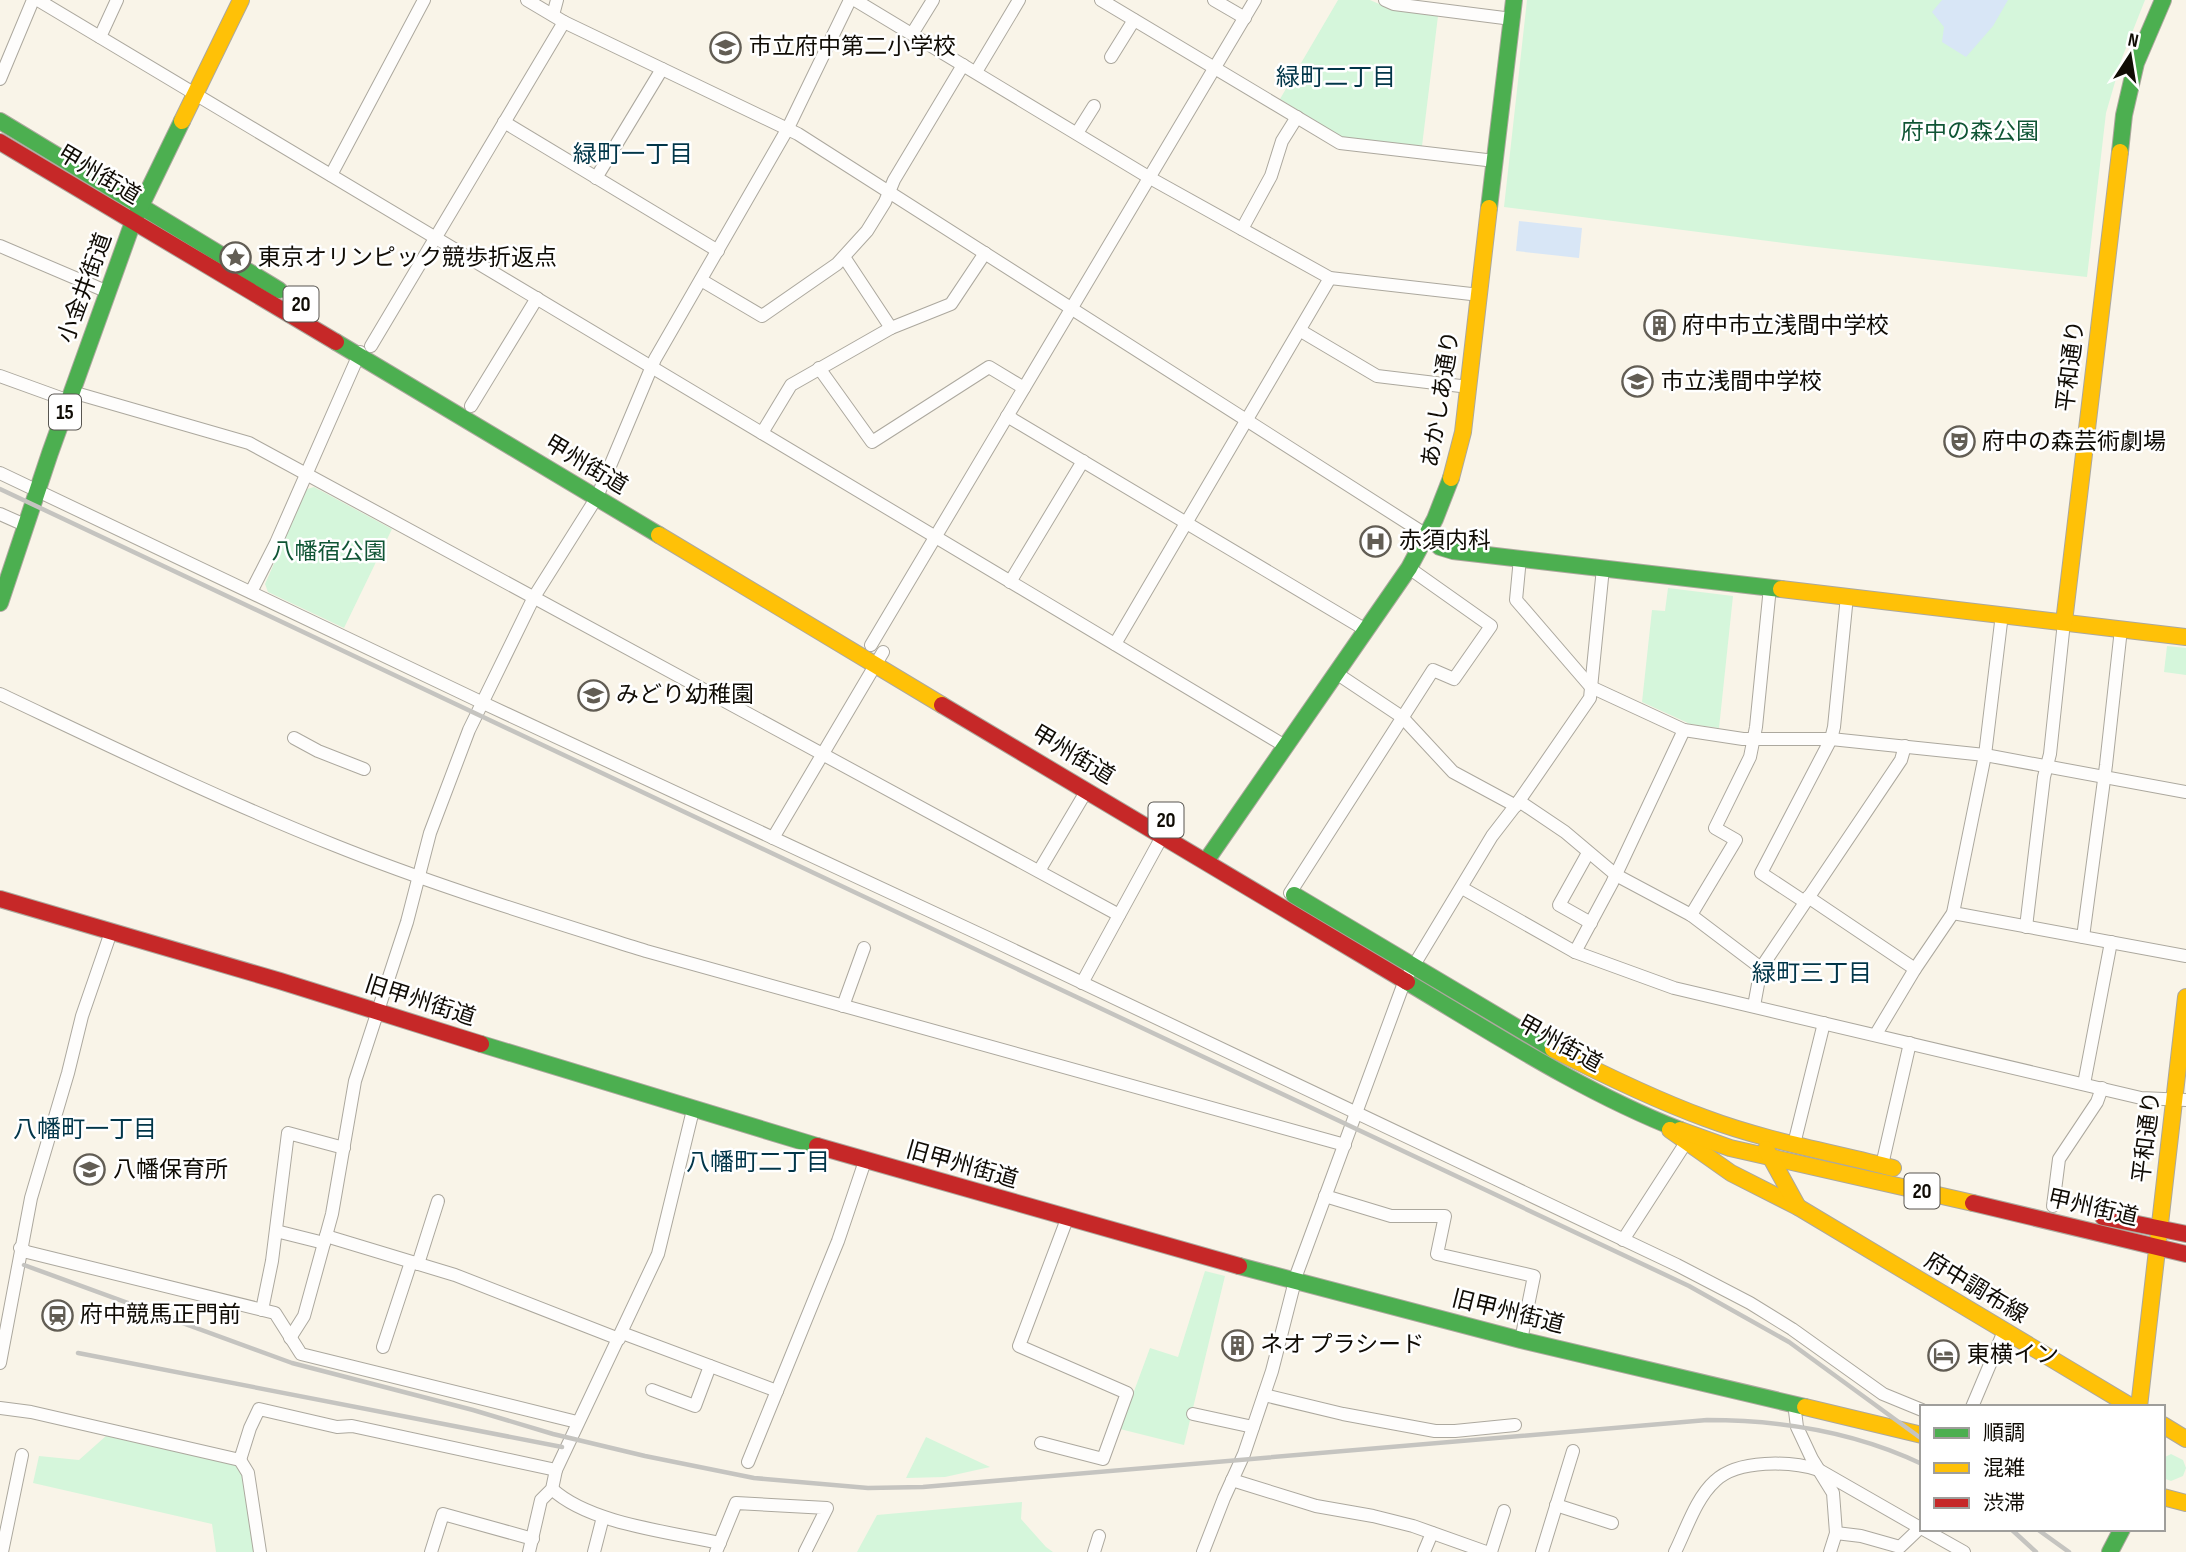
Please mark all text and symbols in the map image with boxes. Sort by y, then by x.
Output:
north arrow [2095,21,2165,91]
text: N [2126,29,2141,53]
school or university icon: 市立府中第二小学校 [709,30,743,64]
place label: 市立府中第二小学校 [749,33,956,61]
district label: 緑町二丁目 [1276,63,1396,92]
park label: 府中の森公園 [1901,118,2039,146]
street label: 甲州街道 [52,139,146,211]
district label: 緑町一丁目 [573,140,693,169]
street label: 小金井街道 [52,229,118,347]
place icon: 東京オリンピック競歩折返点 [218,241,252,275]
place label: 東京オリンピック競歩折返点 [258,244,557,272]
road number: 20 [284,286,318,322]
building icon: 府中市立浅間中学校 [1642,309,1676,343]
place label: 府中市立浅間中学校 [1682,312,1889,340]
street label: 平和通り [2051,319,2091,413]
street label: あかしあ通り [1416,329,1466,469]
school or university icon: 市立浅間中学校 [1621,365,1655,399]
place label: 市立浅間中学校 [1661,368,1822,396]
road number: 15 [49,394,81,430]
theatre icon: 府中の森芸術劇場 [1942,425,1976,459]
place label: 府中の森芸術劇場 [1982,428,2166,456]
street label: 甲州街道 [539,429,633,501]
hospital icon: 赤須内科 [1359,524,1393,558]
place label: 赤須内科 [1399,527,1491,555]
park label: 八幡宿公園 [272,538,387,566]
school or university icon: みどり幼稚園 [576,678,610,712]
place label: みどり幼稚園 [616,681,754,709]
street label: 甲州街道 [1026,719,1120,791]
road number: 20 [1148,802,1184,838]
district label: 緑町三丁目 [1752,959,1872,988]
street label: 旧甲州街道 [361,970,479,1032]
street label: 甲州街道 [1513,1009,1607,1079]
street label: 平和通り [2127,1090,2167,1184]
district label: 八幡町一丁目 [13,1115,157,1144]
street label: 旧甲州街道 [903,1136,1021,1194]
district label: 八幡町二丁目 [686,1148,830,1177]
school or university icon: 八幡保育所 [73,1153,107,1187]
place label: 八幡保育所 [113,1156,228,1184]
road number: 20 [1904,1174,1940,1208]
street label: 甲州街道 [2045,1184,2141,1232]
street label: 府中調布線 [1920,1246,2032,1330]
street label: 旧甲州街道 [1449,1285,1567,1339]
station icon: 府中競馬正門前 [40,1298,74,1332]
place label: 府中競馬正門前 [80,1301,241,1329]
building icon: ネオ プラシード [1220,1328,1254,1362]
place label: ネオ プラシード [1260,1331,1424,1359]
hotel icon: 東横イン [1927,1338,1961,1372]
place label: 東横イン [1967,1341,2059,1369]
legend [1920,1405,2165,1531]
text: 順調 [1983,1421,2025,1446]
text: 混雑 [1983,1456,2025,1481]
text: 渋滞 [1983,1491,2025,1516]

